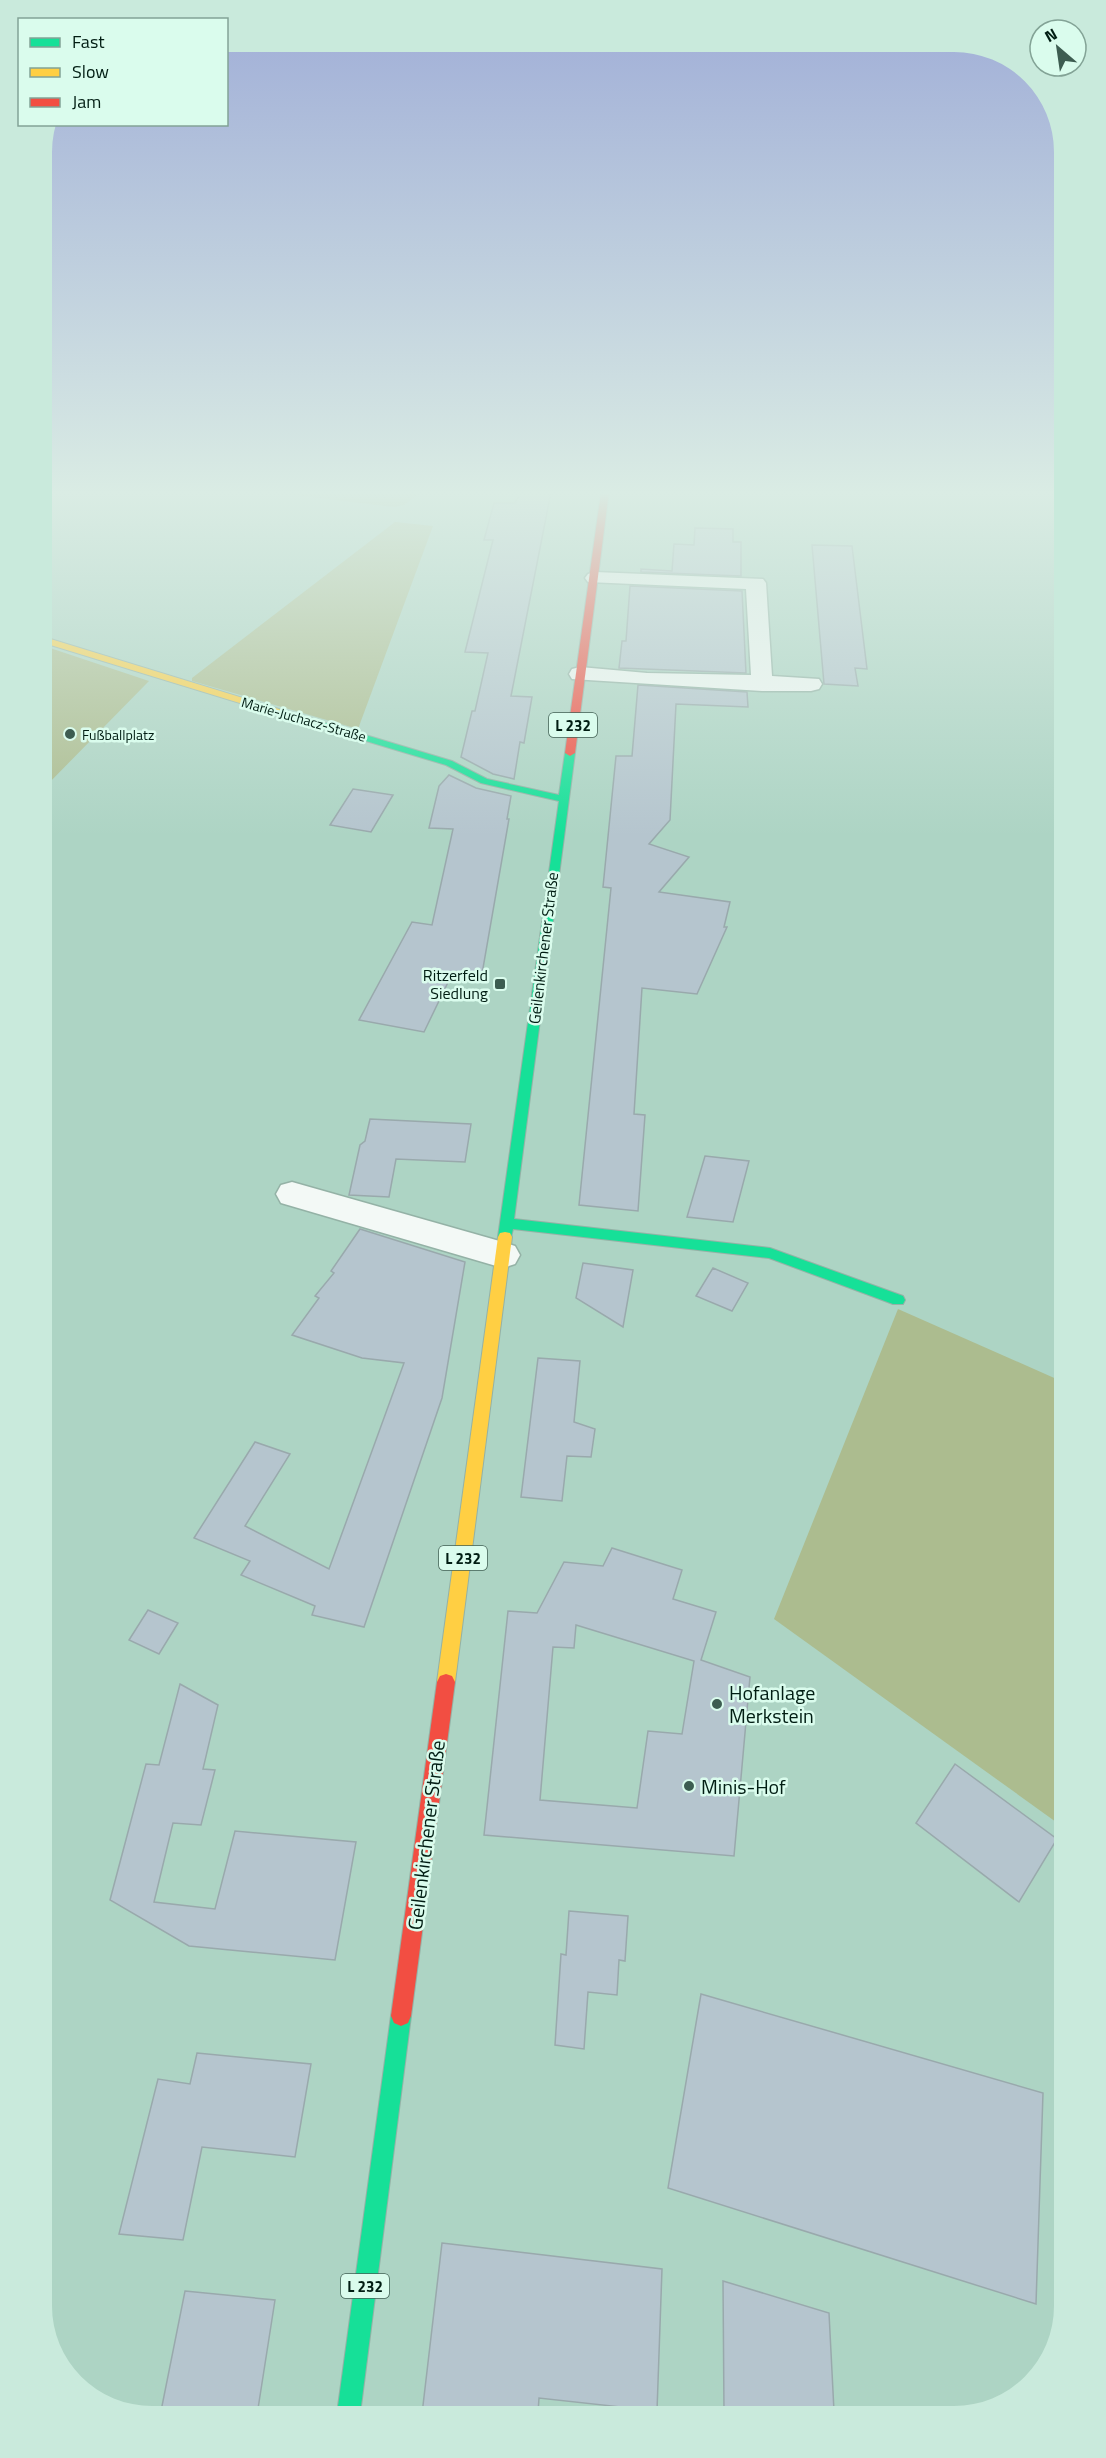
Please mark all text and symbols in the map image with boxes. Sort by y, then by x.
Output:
legend [18,18,228,126]
north arrow [1028,18,1088,78]
text: N [1040,22,1061,48]
text: Fast [72,28,105,55]
text: Slow [72,58,109,85]
text: Jam [72,88,101,115]
street label: Marie-Juchacz-Straße [239,691,369,747]
road number: L 232 [549,713,597,737]
place label: Fußballplatz [82,724,154,745]
marker: Fußballplatz [63,727,77,741]
street label: Geilenkirchener Straße [522,871,564,1025]
place label: Ritzerfeld Siedlung [423,963,488,1005]
marker: Ritzerfeld Siedlung [493,977,507,991]
road number: L 232 [439,1546,487,1570]
place label: Hofanlage Merkstein [729,1677,815,1731]
marker: Hofanlage Merkstein [710,1697,724,1711]
street label: Geilenkirchener Straße [399,1738,453,1932]
place label: Minis-Hof [701,1771,786,1802]
marker: Minis-Hof [682,1779,696,1793]
road number: L 232 [341,2274,389,2298]

